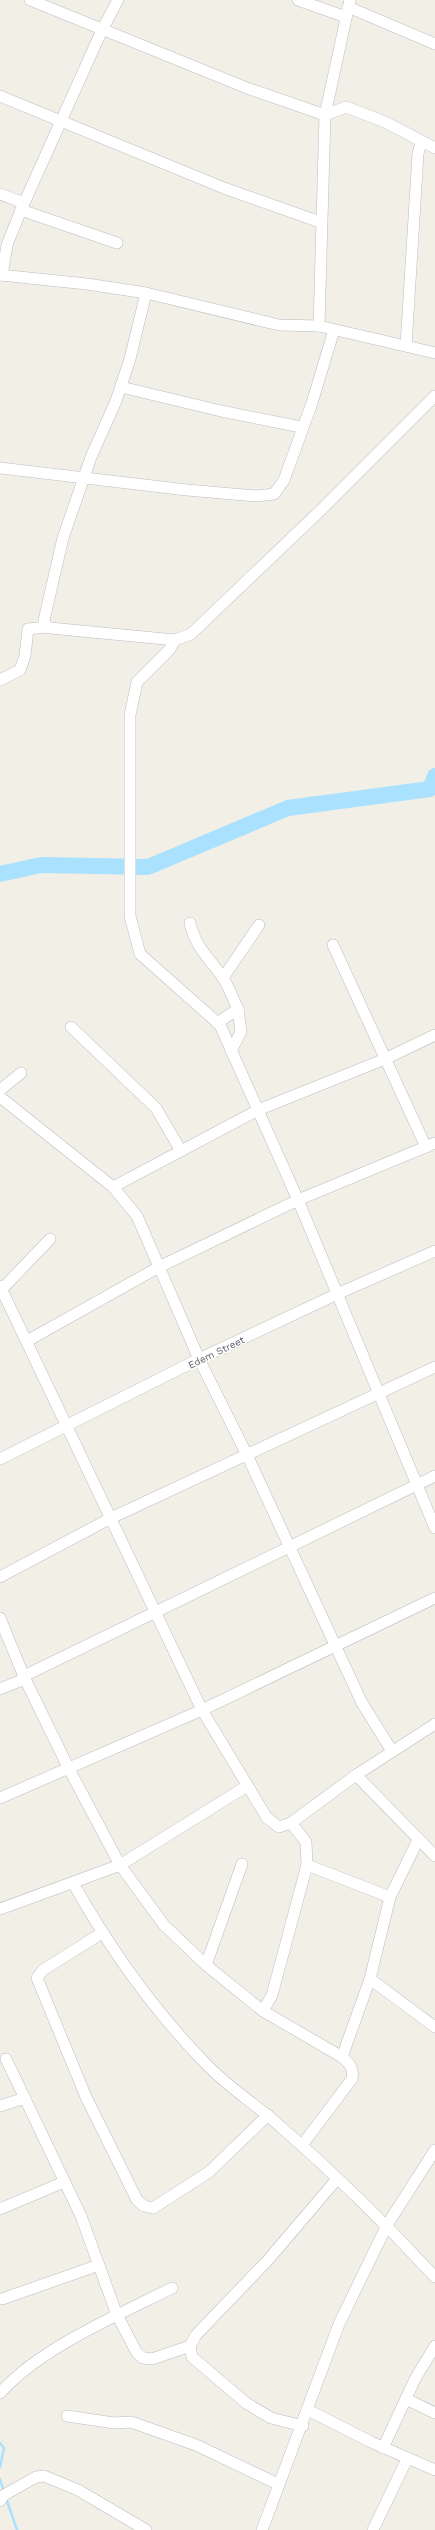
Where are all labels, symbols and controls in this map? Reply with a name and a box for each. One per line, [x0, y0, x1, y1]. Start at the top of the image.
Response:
street label: Edem Street [186, 1334, 247, 1371]

